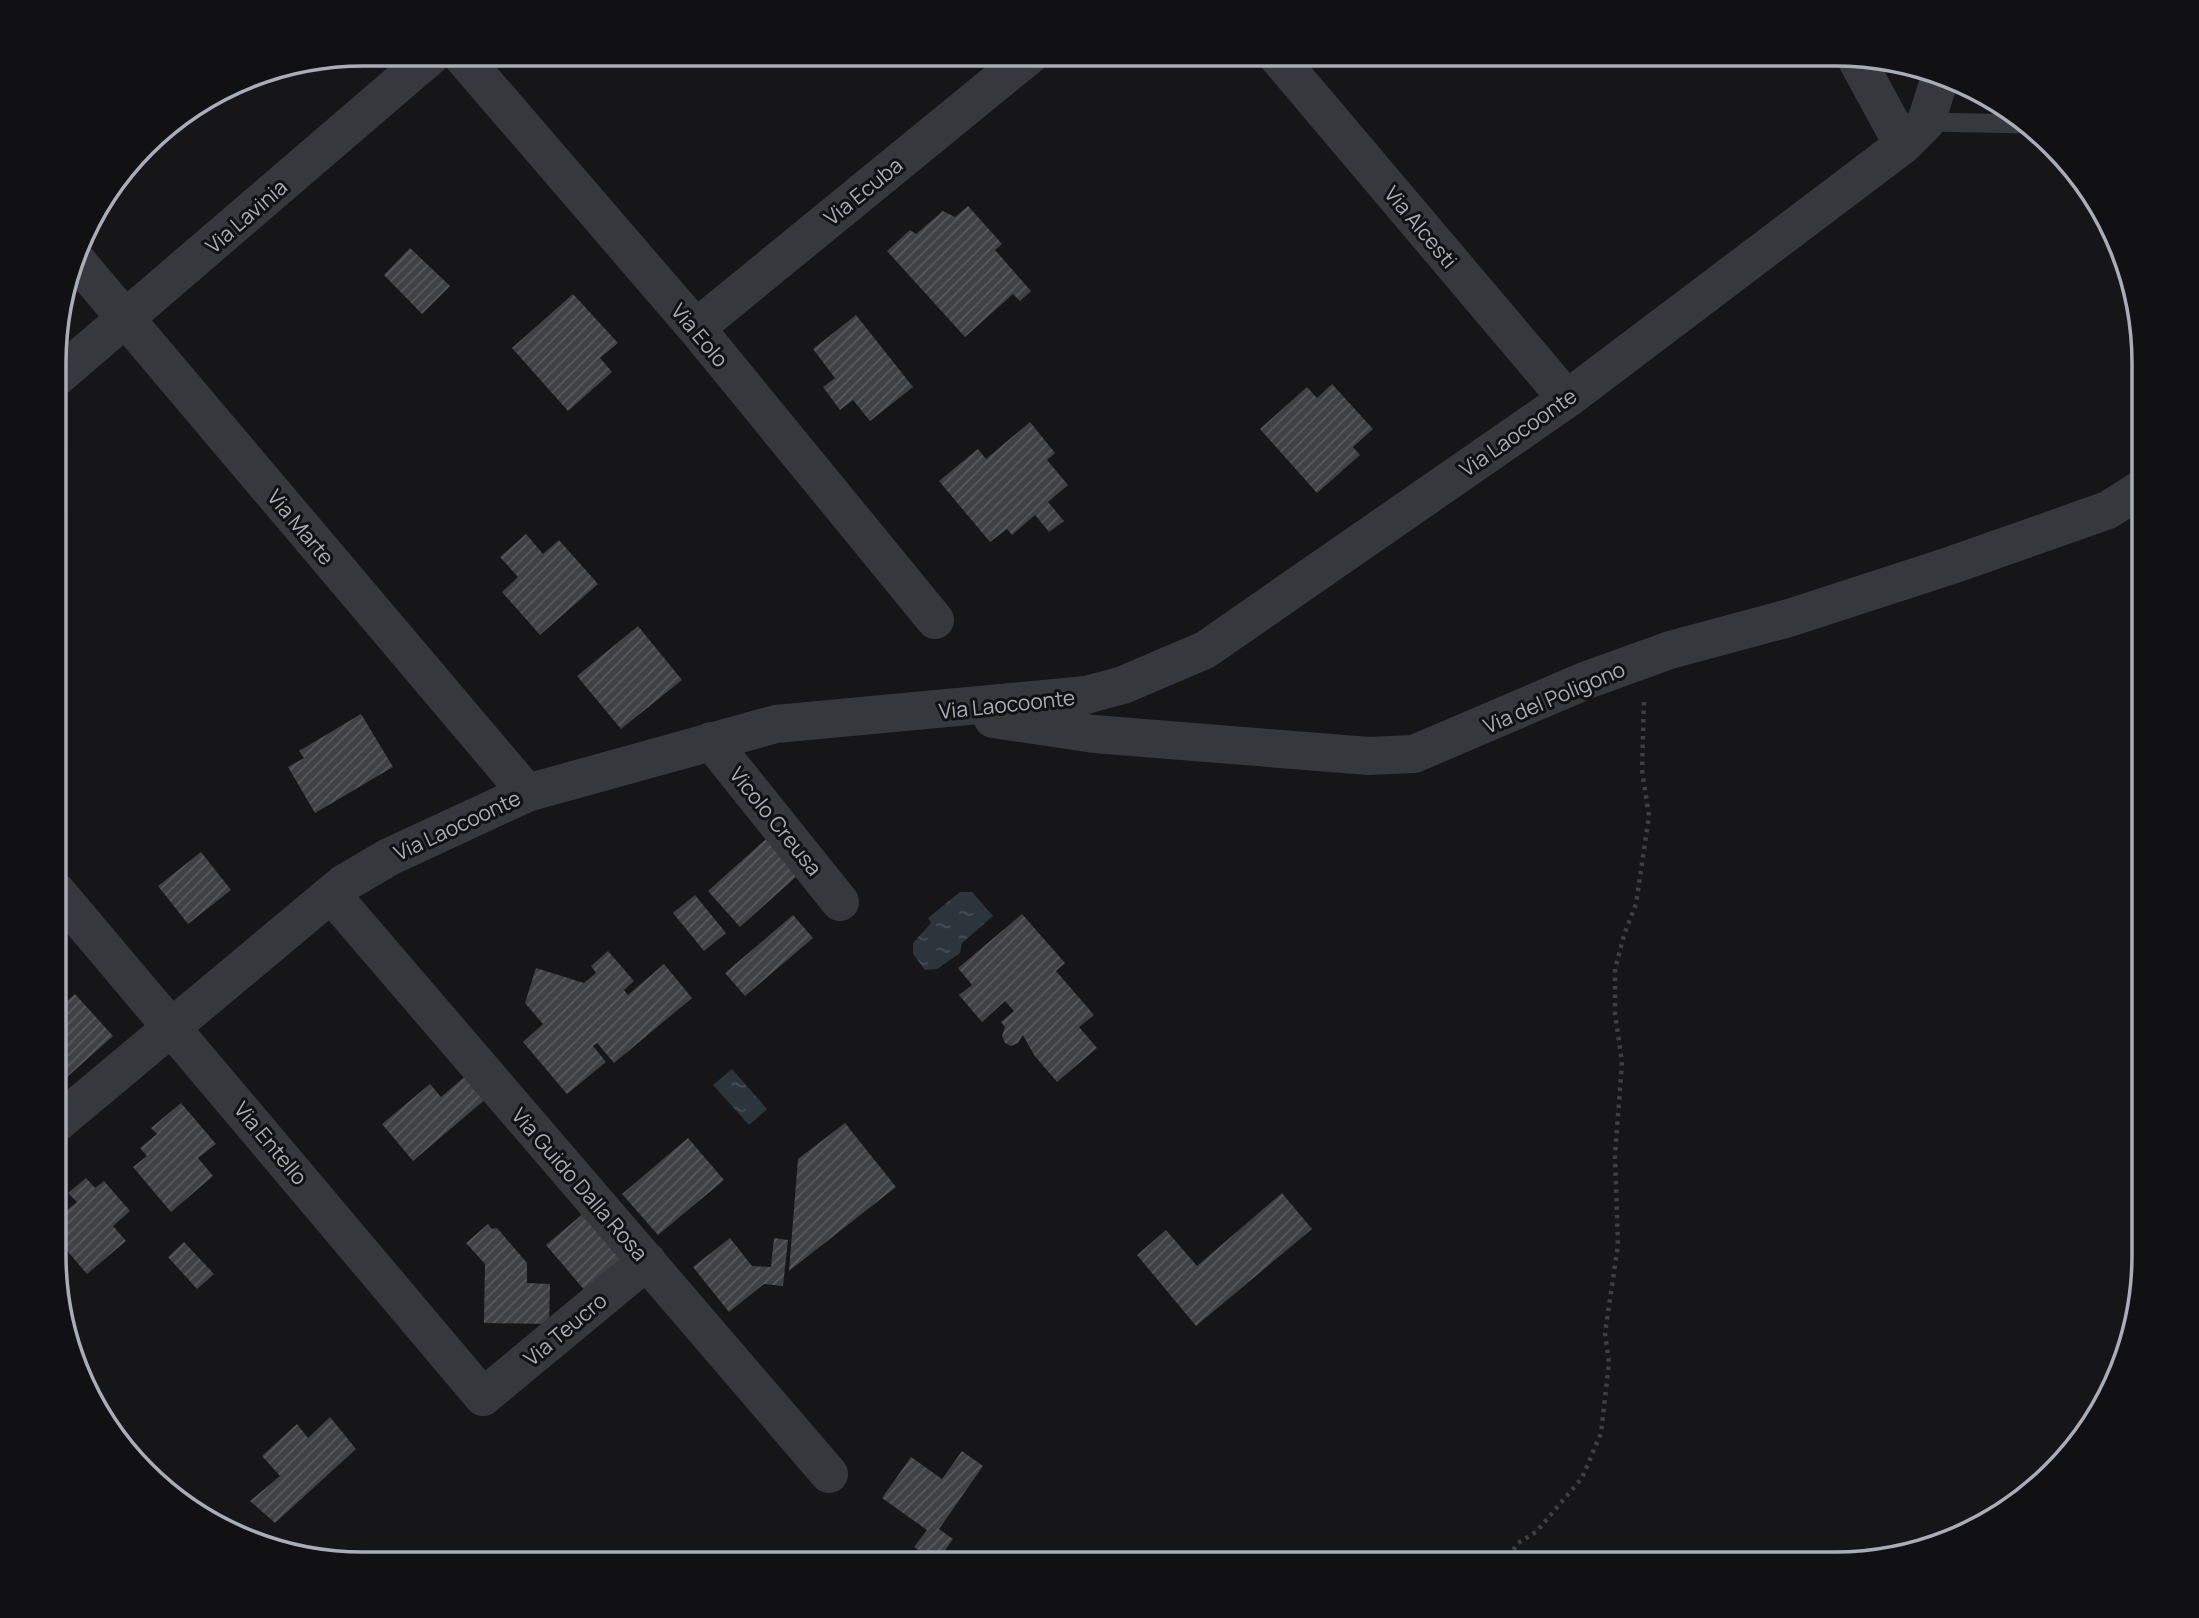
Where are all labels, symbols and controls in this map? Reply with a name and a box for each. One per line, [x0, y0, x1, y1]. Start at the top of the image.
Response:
street label: Via Ecuba [818, 151, 908, 231]
street label: Via Lavinia [199, 173, 293, 259]
street label: Via Alcesti [1378, 180, 1464, 274]
street label: Via Eolo [665, 297, 735, 373]
street label: Via Laocoonte [1454, 381, 1582, 483]
street label: Via Marte [261, 483, 341, 571]
street label: Via del Poligono [1479, 655, 1629, 739]
street label: Via Laocoonte [938, 683, 1076, 725]
street label: Vicolo Creusa [724, 761, 828, 881]
street label: Via Laocoonte [389, 783, 525, 867]
street label: Via Entello [228, 1096, 314, 1190]
street label: Via Guido Dalla Rosa [506, 1102, 654, 1266]
street label: Via Teucro [518, 1286, 612, 1372]

